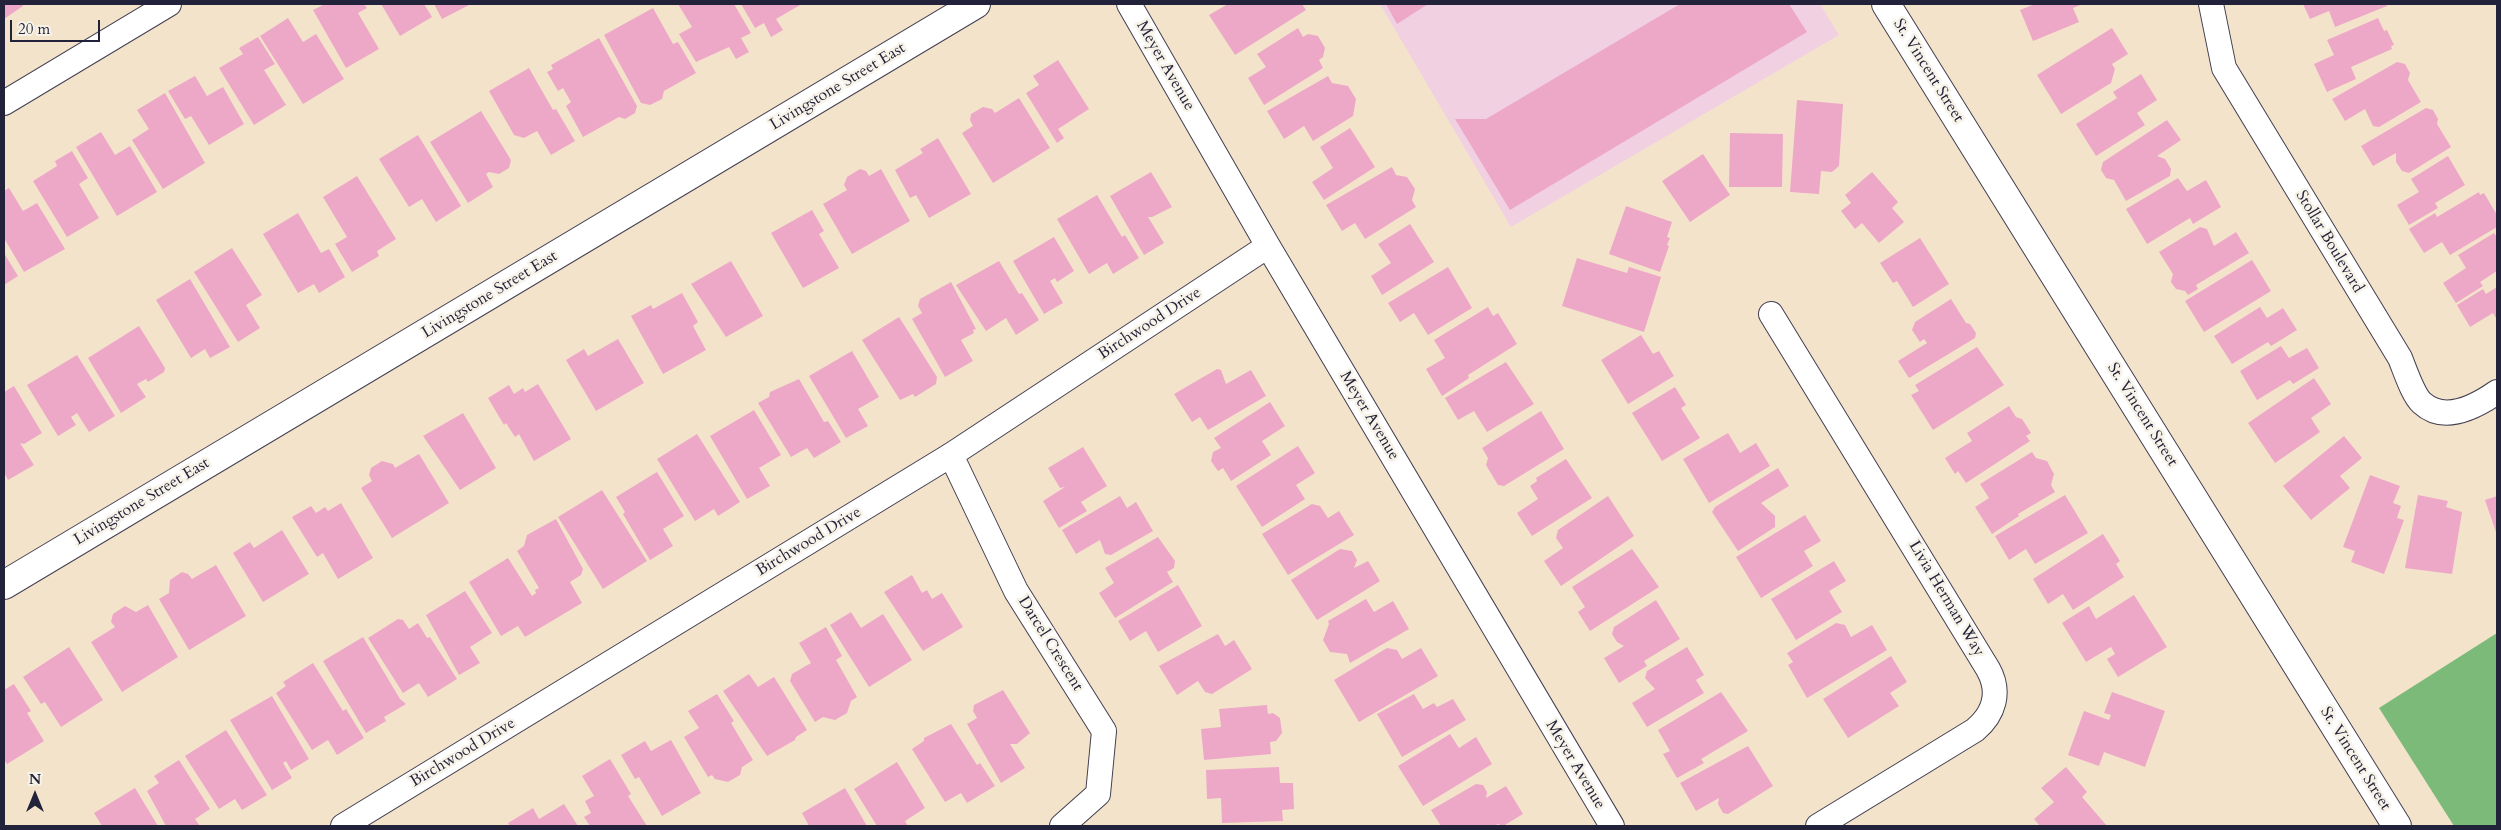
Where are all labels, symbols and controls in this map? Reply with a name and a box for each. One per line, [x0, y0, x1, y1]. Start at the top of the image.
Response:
scale bar [12, 10, 102, 42]
street label: St. Vincent Street [1889, 16, 1967, 126]
street label: Meyer Avenue [1132, 18, 1198, 114]
text: 20 m [18, 19, 50, 39]
street label: Livingstone Street East [767, 39, 909, 135]
street label: Stollar Boulevard [2291, 187, 2367, 297]
street label: Livingstone Street East [419, 247, 561, 343]
street label: Birchwood Drive [1095, 284, 1205, 364]
street label: St. Vincent Street [2103, 360, 2181, 470]
street label: Meyer Avenue [1335, 368, 1403, 464]
street label: Livingstone Street East [71, 454, 213, 550]
street label: Birchwood Drive [753, 503, 865, 581]
street label: Livia Herman Way [1904, 538, 1988, 660]
street label: Darcel Crescent [1013, 593, 1087, 695]
street label: St. Vincent Street [2316, 704, 2394, 814]
street label: Birchwood Drive [407, 714, 519, 792]
street label: Meyer Avenue [1541, 717, 1609, 813]
north arrow [10, 770, 60, 820]
text: N [29, 770, 41, 789]

